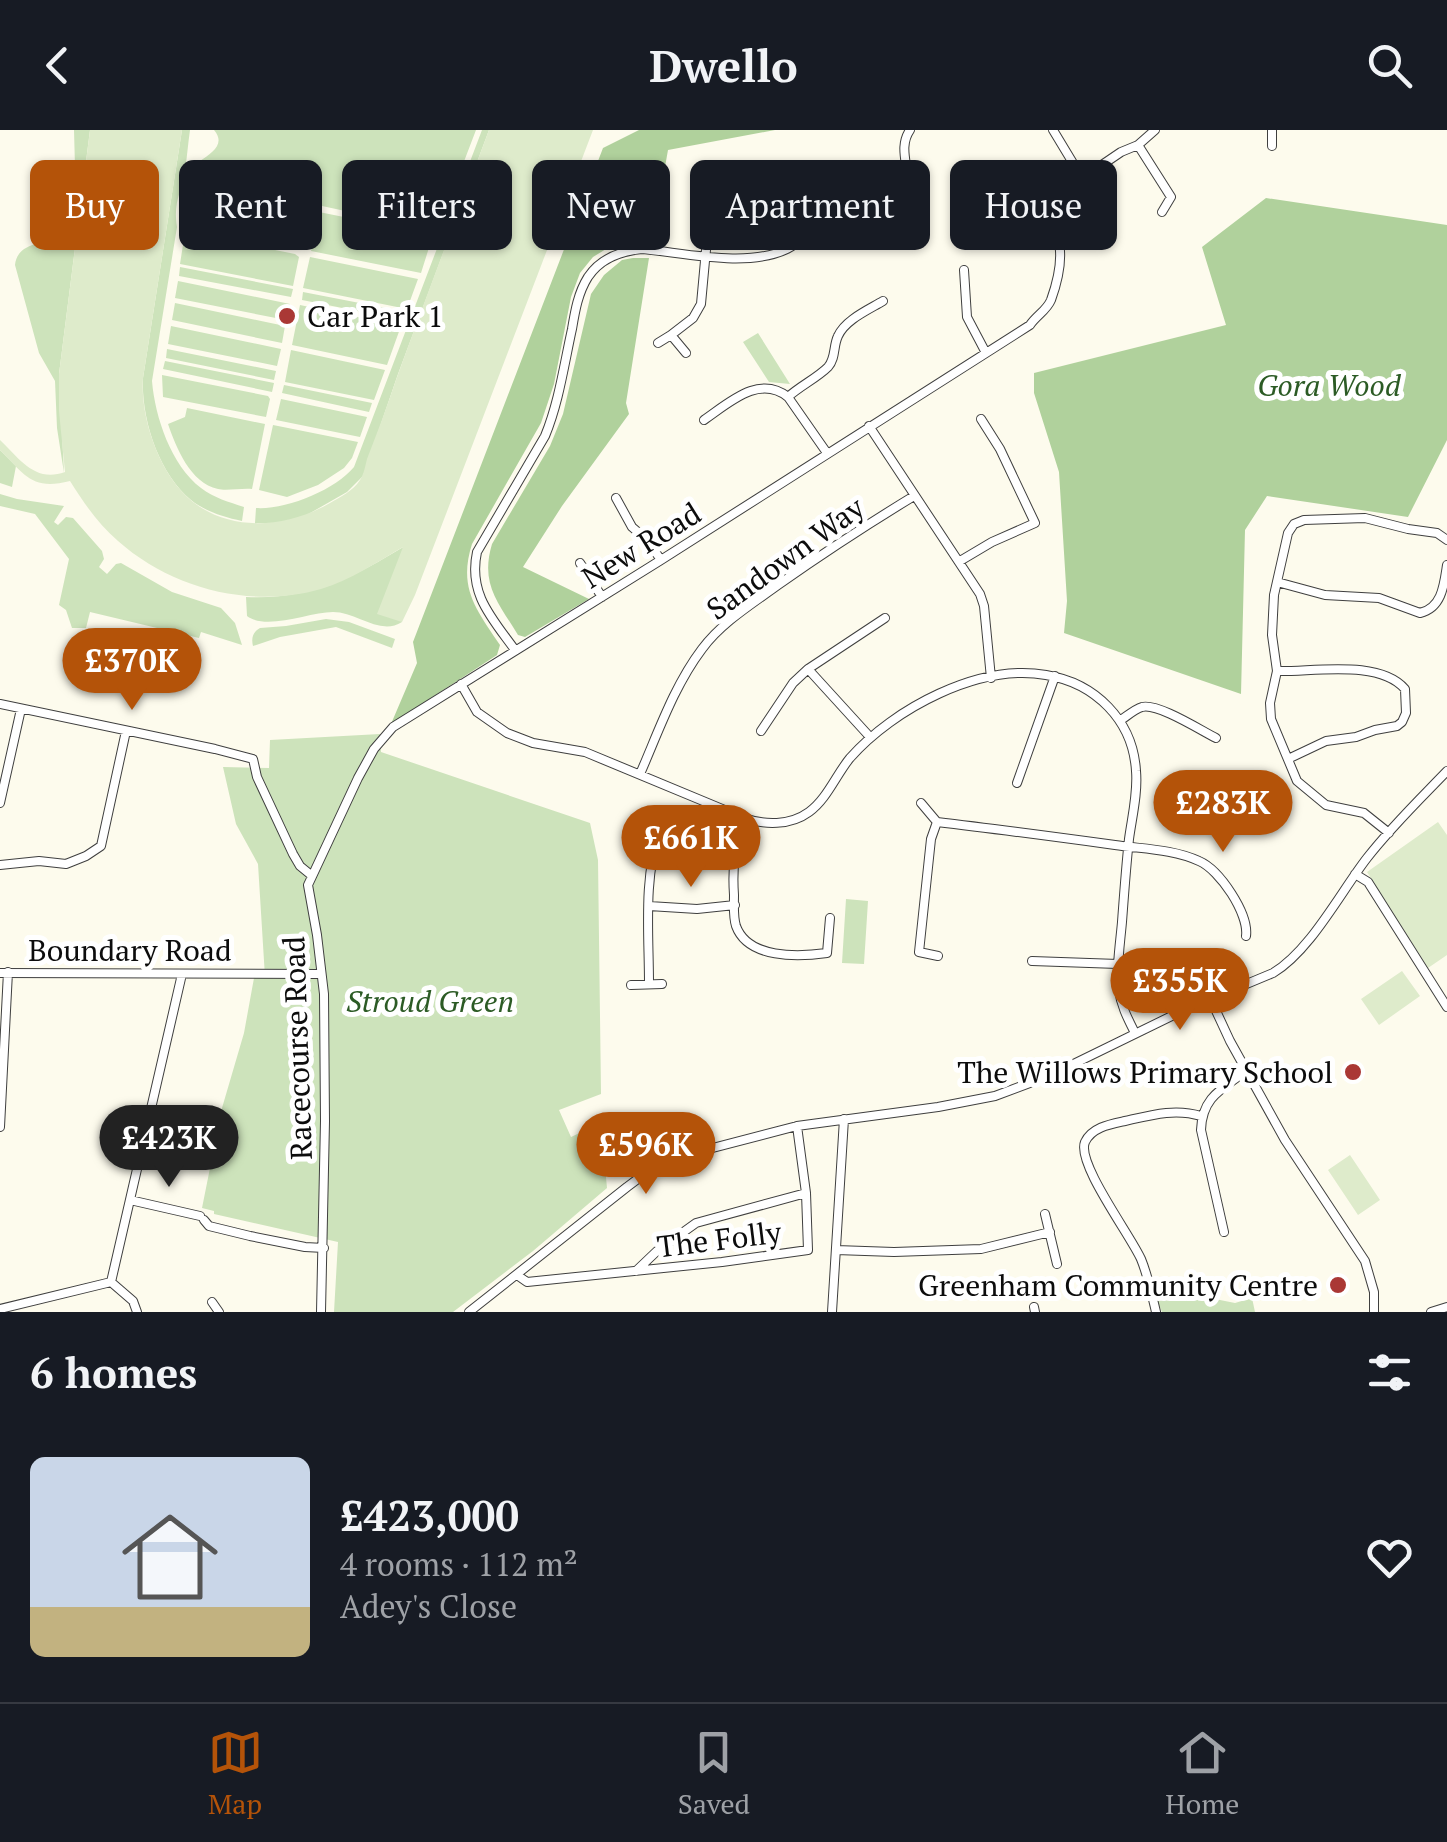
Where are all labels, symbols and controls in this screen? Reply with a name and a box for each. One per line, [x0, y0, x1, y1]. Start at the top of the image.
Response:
text: Dwello [649, 35, 798, 95]
icon: back [30, 38, 85, 93]
icon: search [1362, 38, 1417, 93]
chip: Buy [30, 160, 159, 250]
chip: Rent [179, 160, 322, 250]
chip: Filters [342, 160, 512, 250]
chip: New [532, 160, 670, 250]
chip: Apartment [690, 160, 930, 250]
chip: House [950, 160, 1117, 250]
place label: Car Park 1 [307, 296, 444, 336]
marker: Car Park 1 [276, 305, 298, 327]
park label: Gora Wood [1257, 365, 1402, 405]
street label: Sandown Way [698, 487, 872, 629]
street label: New Road [574, 493, 708, 597]
pin: £370K [62, 628, 202, 713]
text: £370K [84, 639, 180, 681]
pin: £283K [1153, 770, 1293, 855]
text: £283K [1175, 781, 1271, 823]
pin: £661K [621, 805, 761, 890]
text: £661K [643, 816, 739, 858]
street label: Boundary Road [28, 930, 232, 970]
street label: Racecourse Road [273, 935, 321, 1161]
pin: £355K [1110, 948, 1250, 1033]
text: £355K [1132, 959, 1228, 1001]
park label: Stroud Green [346, 981, 514, 1021]
place label: The Willows Primary School [957, 1052, 1333, 1092]
marker: The Willows Primary School [1342, 1061, 1364, 1083]
pin: £423K [99, 1105, 239, 1190]
pin: £596K [576, 1112, 716, 1197]
text: £423K [121, 1116, 217, 1158]
text: £596K [598, 1123, 694, 1165]
street label: The Folly [655, 1211, 784, 1266]
place label: Greenham Community Centre [918, 1265, 1318, 1305]
marker: Greenham Community Centre [1327, 1274, 1349, 1296]
text: 6 homes [30, 1344, 197, 1400]
icon: filters [1362, 1345, 1417, 1400]
text: £423,000 [340, 1487, 519, 1543]
icon: home [110, 1497, 230, 1617]
icon: heart [1362, 1530, 1417, 1585]
text: 4 rooms · 112 m² [340, 1543, 578, 1585]
text: Adey's Close [340, 1585, 517, 1627]
tab: Map [208, 1725, 263, 1822]
tab: Saved [678, 1725, 750, 1822]
tab: Home [1165, 1725, 1239, 1822]

